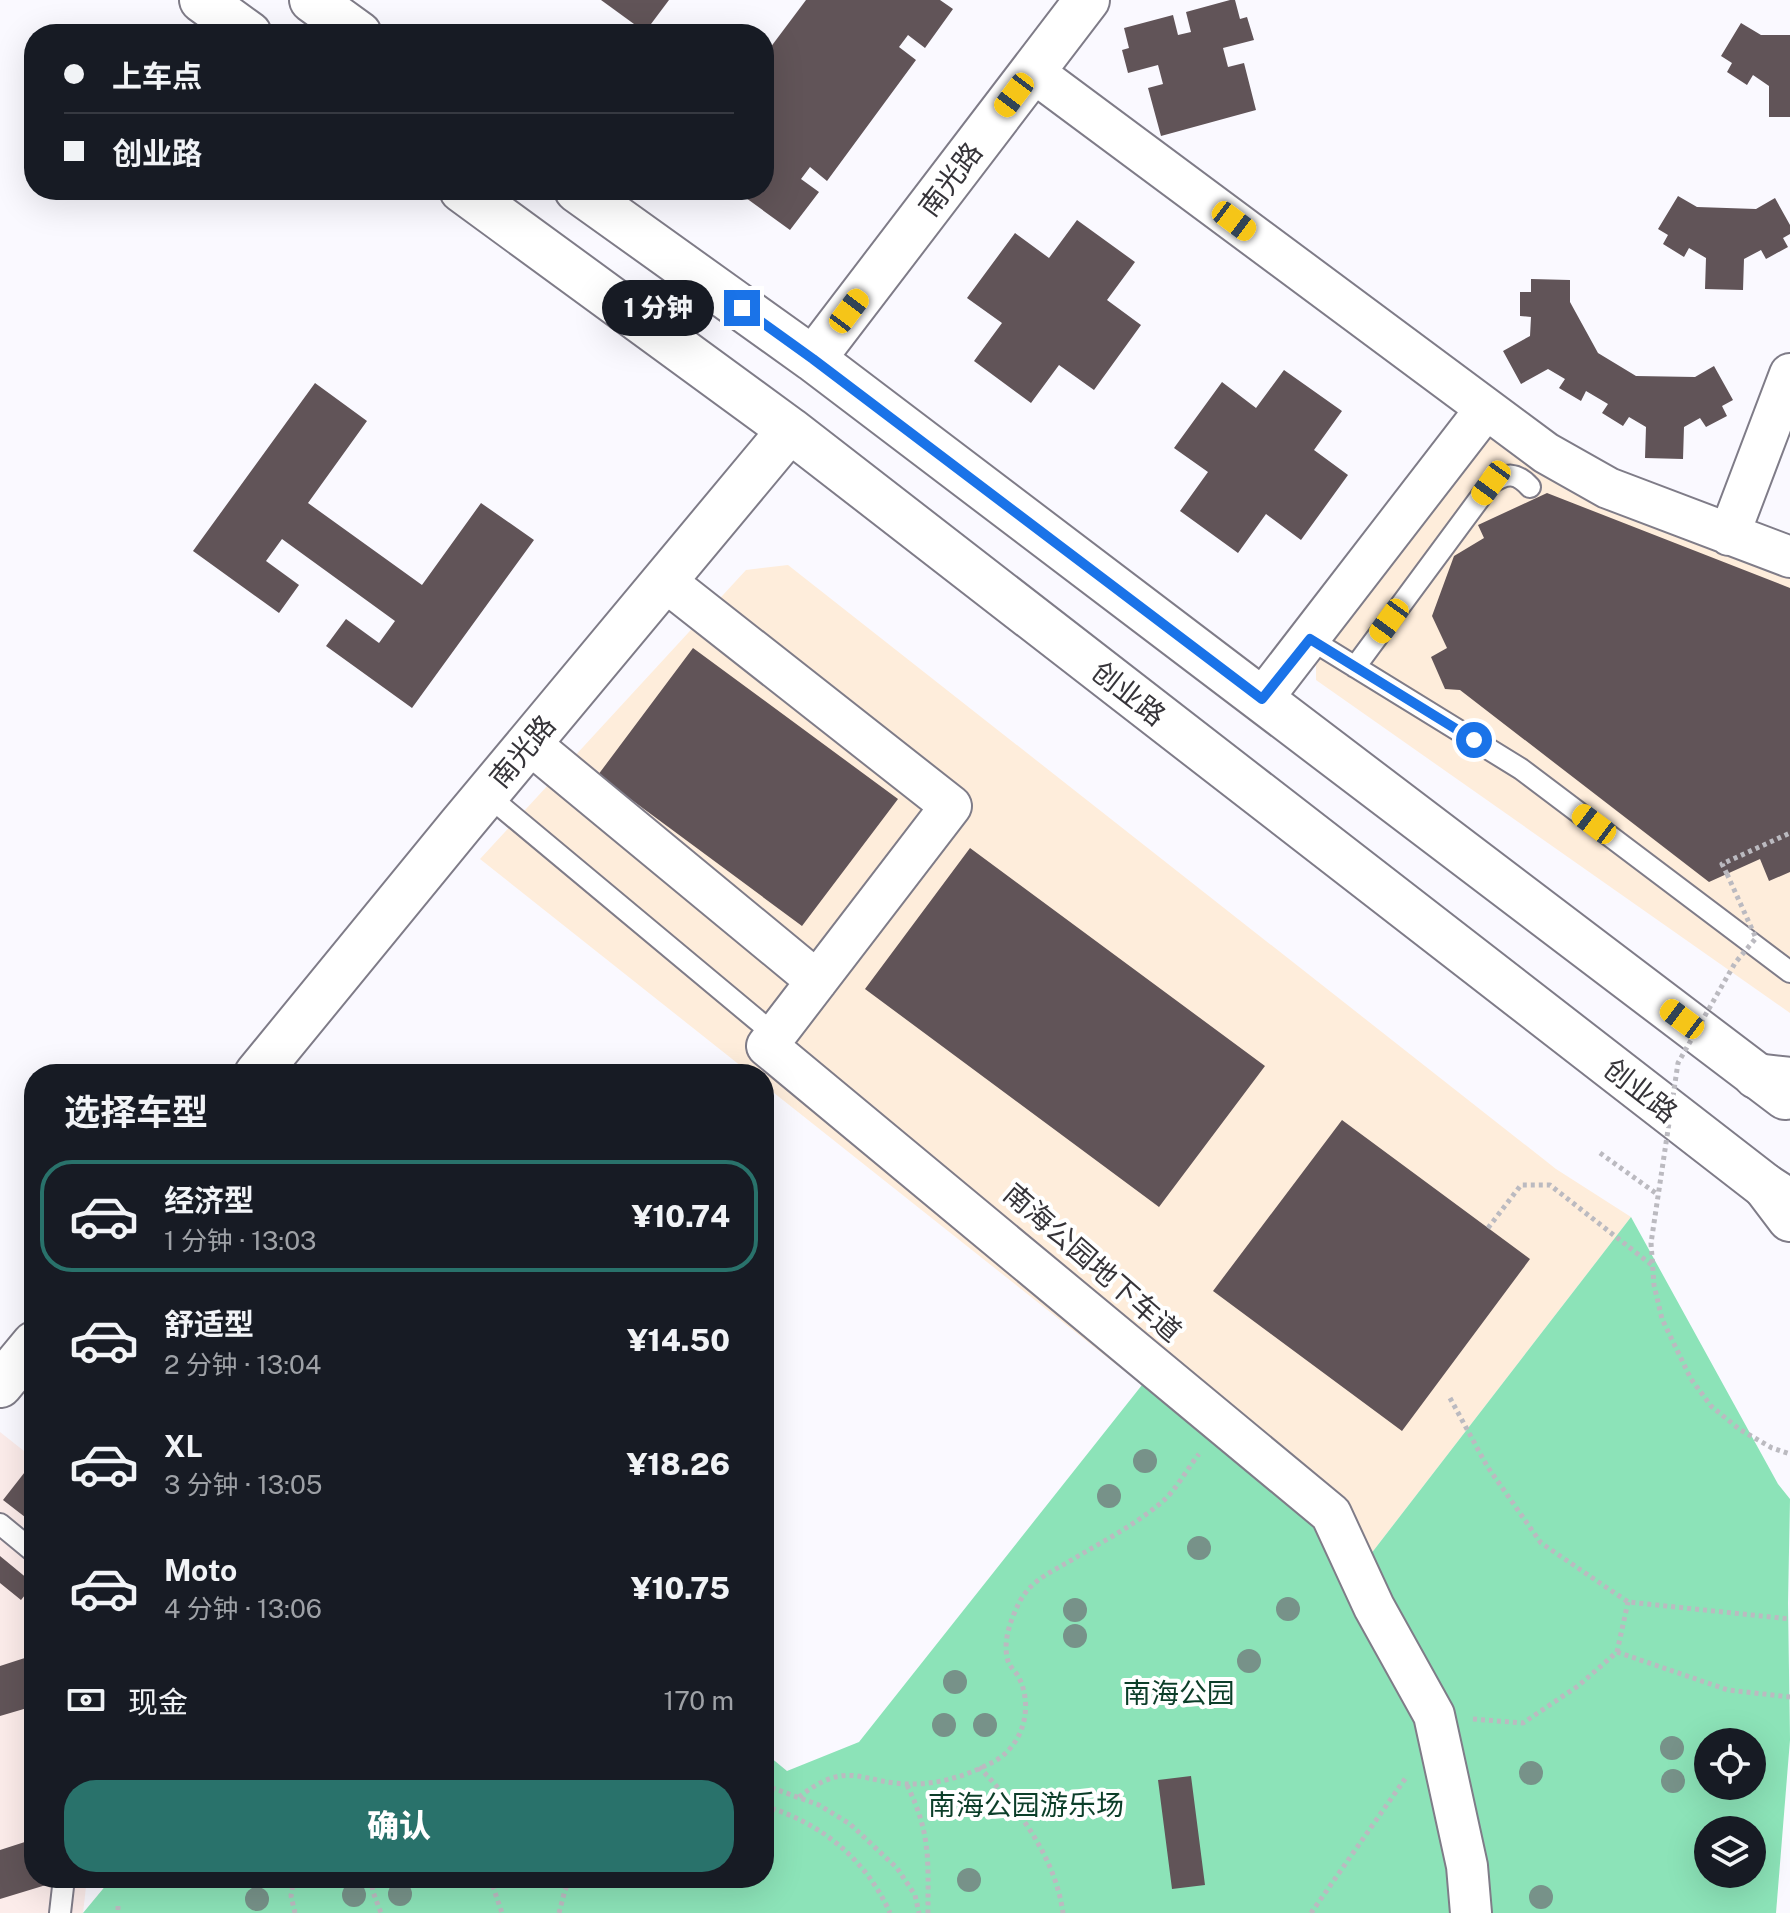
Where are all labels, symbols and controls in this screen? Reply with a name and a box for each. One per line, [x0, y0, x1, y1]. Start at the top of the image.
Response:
text: 上车点 [112, 58, 202, 94]
car [990, 69, 1038, 121]
text: 创业路 [112, 135, 202, 171]
street label: 南光路 [912, 136, 988, 222]
car [1208, 197, 1260, 245]
callout: 1 分钟 [602, 280, 714, 336]
car [825, 285, 873, 337]
route end [724, 290, 760, 326]
text: 1 分钟 [623, 292, 693, 323]
car [1467, 457, 1515, 509]
car [1365, 595, 1413, 647]
street label: 创业路 [1086, 654, 1172, 732]
street label: 南光路 [482, 708, 562, 794]
route start [1456, 722, 1492, 758]
car [1568, 800, 1620, 848]
car [1656, 995, 1708, 1043]
street label: 创业路 [1598, 1051, 1684, 1129]
text: 选择车型 [64, 1091, 208, 1133]
street label: 南海公园地下车道 [998, 1176, 1188, 1348]
icon: car [68, 1180, 140, 1252]
text: 经济型 [164, 1182, 254, 1218]
text: ¥10.74 [632, 1198, 730, 1234]
text: 1 分钟 · 13:03 [164, 1225, 316, 1256]
icon: car [68, 1304, 140, 1376]
text: 舒适型 [164, 1306, 254, 1342]
text: ¥14.50 [627, 1322, 730, 1358]
text: 2 分钟 · 13:04 [164, 1349, 321, 1380]
icon: car [68, 1428, 140, 1500]
text: XL [164, 1428, 203, 1464]
text: ¥18.26 [627, 1446, 730, 1482]
text: 3 分钟 · 13:05 [164, 1469, 323, 1500]
icon: car [68, 1552, 140, 1624]
text: Moto [164, 1552, 237, 1588]
text: ¥10.75 [631, 1570, 730, 1606]
text: 4 分钟 · 13:06 [164, 1593, 322, 1624]
park label: 南海公园 [1123, 1676, 1235, 1709]
icon: cash [64, 1678, 108, 1722]
text: 现金 [128, 1684, 188, 1720]
text: 170 m [664, 1685, 734, 1716]
map controls [1694, 1728, 1766, 1888]
button: locate [1694, 1728, 1766, 1800]
button: 确认 [64, 1780, 734, 1872]
park label: 南海公园游乐场 [928, 1788, 1124, 1821]
button: layers [1694, 1816, 1766, 1888]

